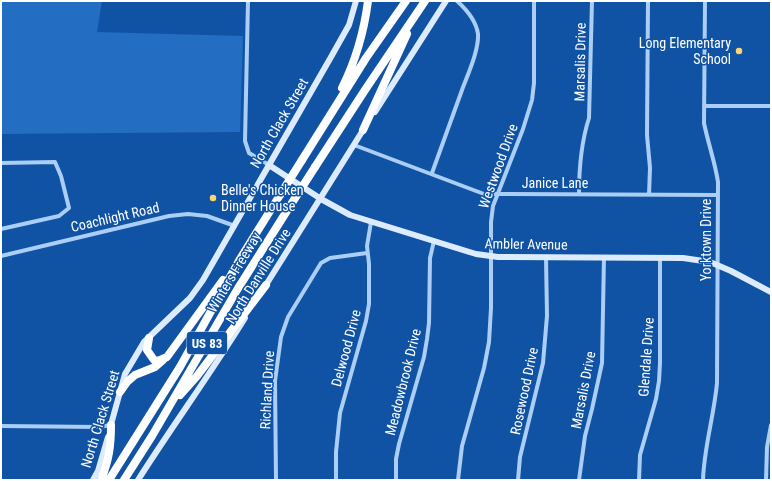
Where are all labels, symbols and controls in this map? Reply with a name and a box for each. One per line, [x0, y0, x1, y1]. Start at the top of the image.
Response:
street label: Marsalis Drive [571, 22, 589, 101]
place label: Long Elementary School [639, 35, 731, 67]
marker: Long Elementary School [734, 46, 744, 56]
street label: North Clack Street [247, 75, 311, 171]
street label: Westwood Drive [475, 121, 521, 210]
street label: Janice Lane [522, 175, 589, 191]
place label: Belle's Chicken Dinner House [221, 182, 304, 214]
marker: Belle's Chicken Dinner House [208, 193, 218, 203]
street label: Yorktown Drive [698, 198, 714, 281]
street label: Coachlight Road [69, 199, 161, 235]
street label: North Danville Drive [222, 225, 294, 327]
street label: Winters Freeway [204, 229, 264, 315]
street label: Ambler Avenue [484, 235, 568, 253]
street label: Delwood Drive [328, 307, 364, 388]
street label: Glendale Drive [635, 316, 657, 397]
street label: Meadowbrook Drive [382, 327, 424, 437]
road number: US 83 [187, 332, 227, 354]
street label: Rosewood Drive [507, 346, 541, 436]
street label: Marsalis Drive [568, 349, 598, 430]
street label: Richland Drive [257, 350, 277, 430]
street label: North Clack Street [78, 368, 122, 470]

